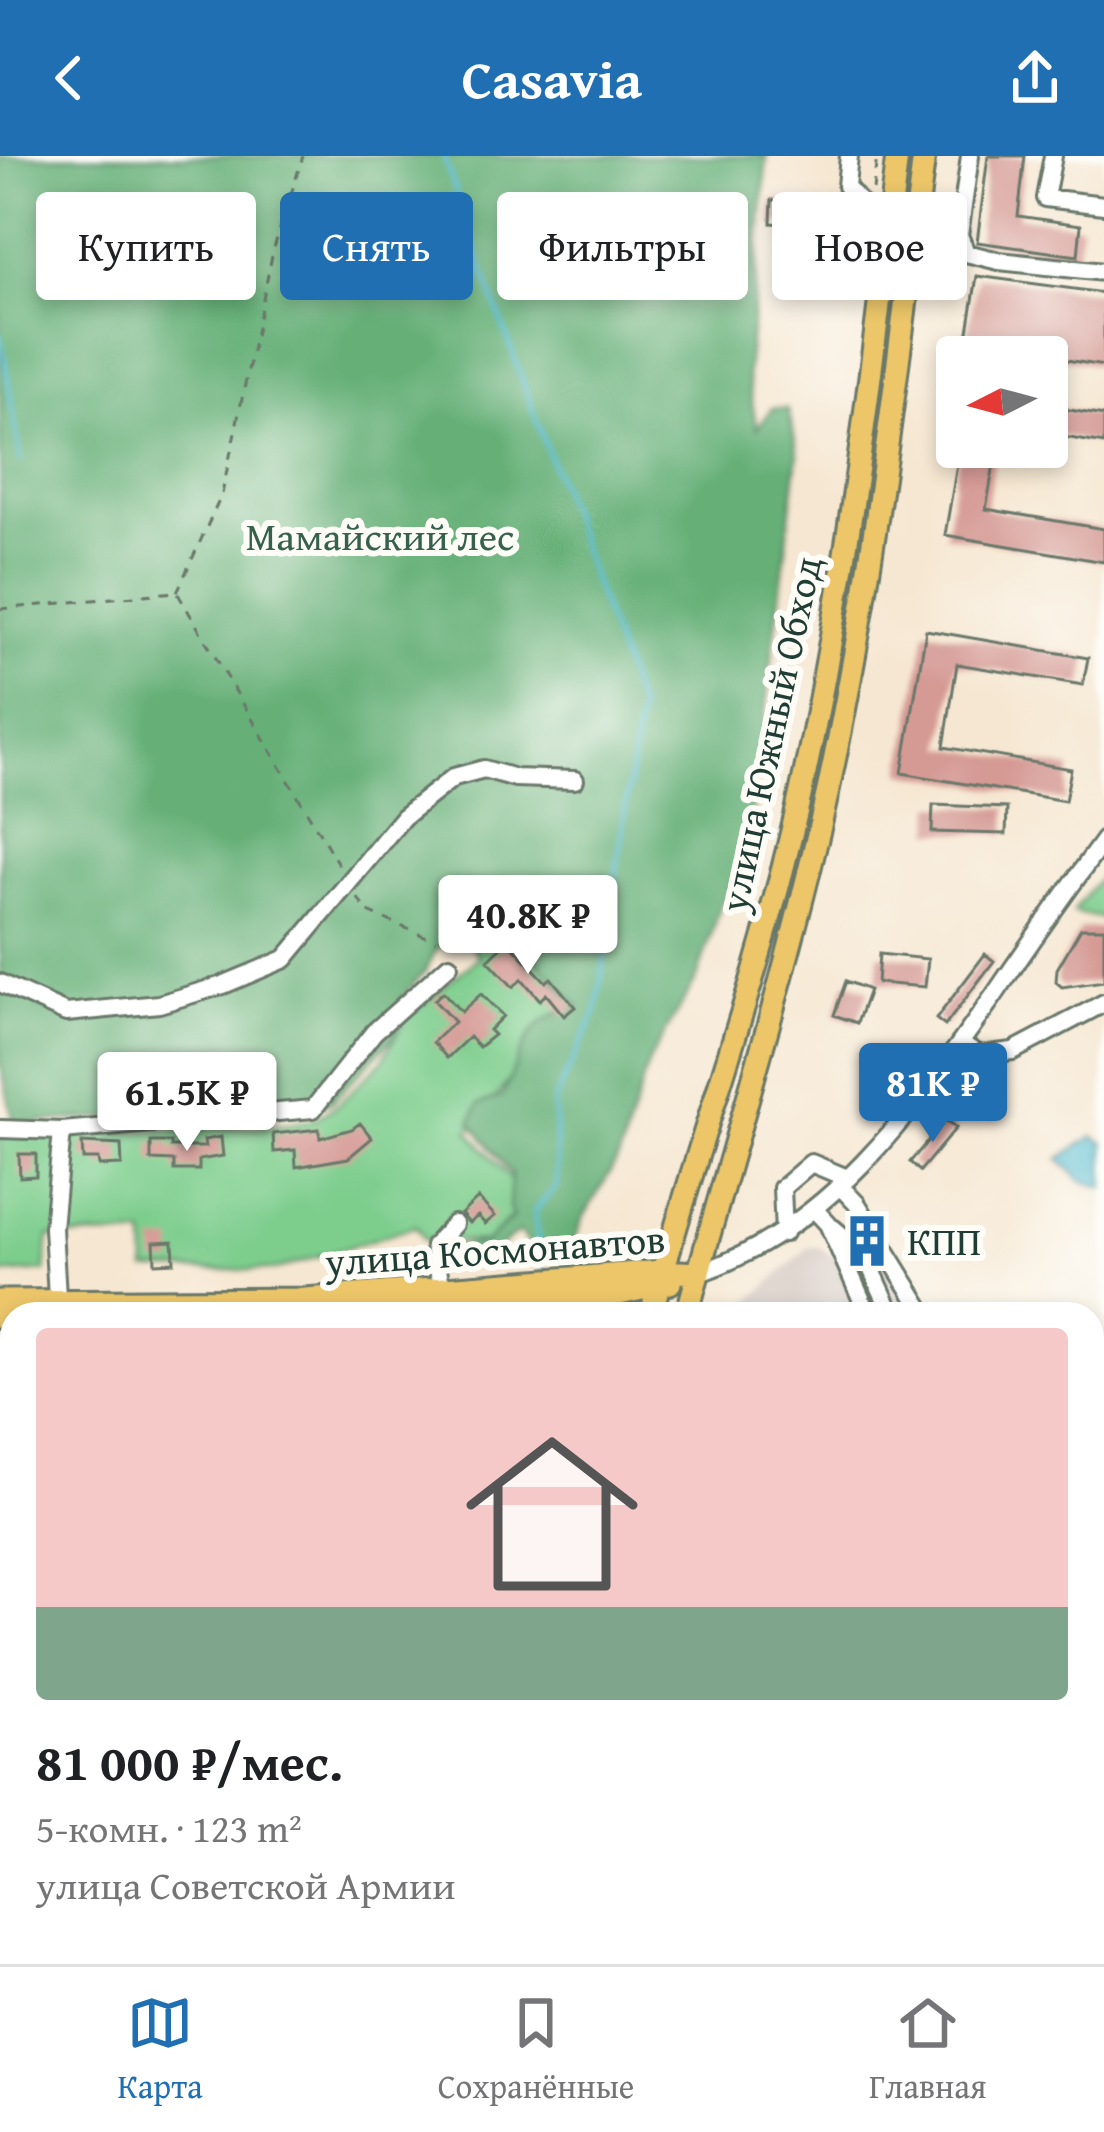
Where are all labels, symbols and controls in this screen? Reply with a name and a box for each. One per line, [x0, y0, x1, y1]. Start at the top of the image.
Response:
text: Casavia [462, 39, 642, 118]
icon: back [36, 45, 102, 111]
icon: share [1002, 45, 1068, 111]
chip: Купить [36, 192, 256, 300]
chip: Снять [280, 192, 473, 300]
chip: Фильтры [497, 192, 748, 300]
chip: Новое [772, 192, 967, 300]
north arrow [936, 336, 1068, 468]
map controls [936, 336, 1068, 468]
park label: Мамайский лес [246, 507, 514, 564]
street label: улица Южный Обход [704, 551, 835, 918]
pin: 40.8K ₽ [417, 875, 639, 977]
text: 40.8K ₽ [465, 885, 591, 942]
pin: 81K ₽ [849, 1043, 1017, 1145]
pin: 61.5K ₽ [76, 1052, 298, 1154]
text: 81K ₽ [886, 1053, 980, 1110]
text: 61.5K ₽ [124, 1062, 250, 1119]
street label: улица Космонавтов [322, 1209, 667, 1290]
building icon: КПП [838, 1212, 896, 1270]
place label: КПП [907, 1212, 981, 1269]
icon: home [444, 1406, 660, 1622]
text: 81 000 ₽/мес. [36, 1724, 343, 1799]
text: 5-комн. · 123 m² [36, 1799, 302, 1856]
text: улица Советской Армии [36, 1856, 455, 1913]
tab: Карта [117, 1990, 203, 2110]
tab: Сохранённые [438, 1990, 634, 2110]
tab: Главная [869, 1990, 987, 2110]

